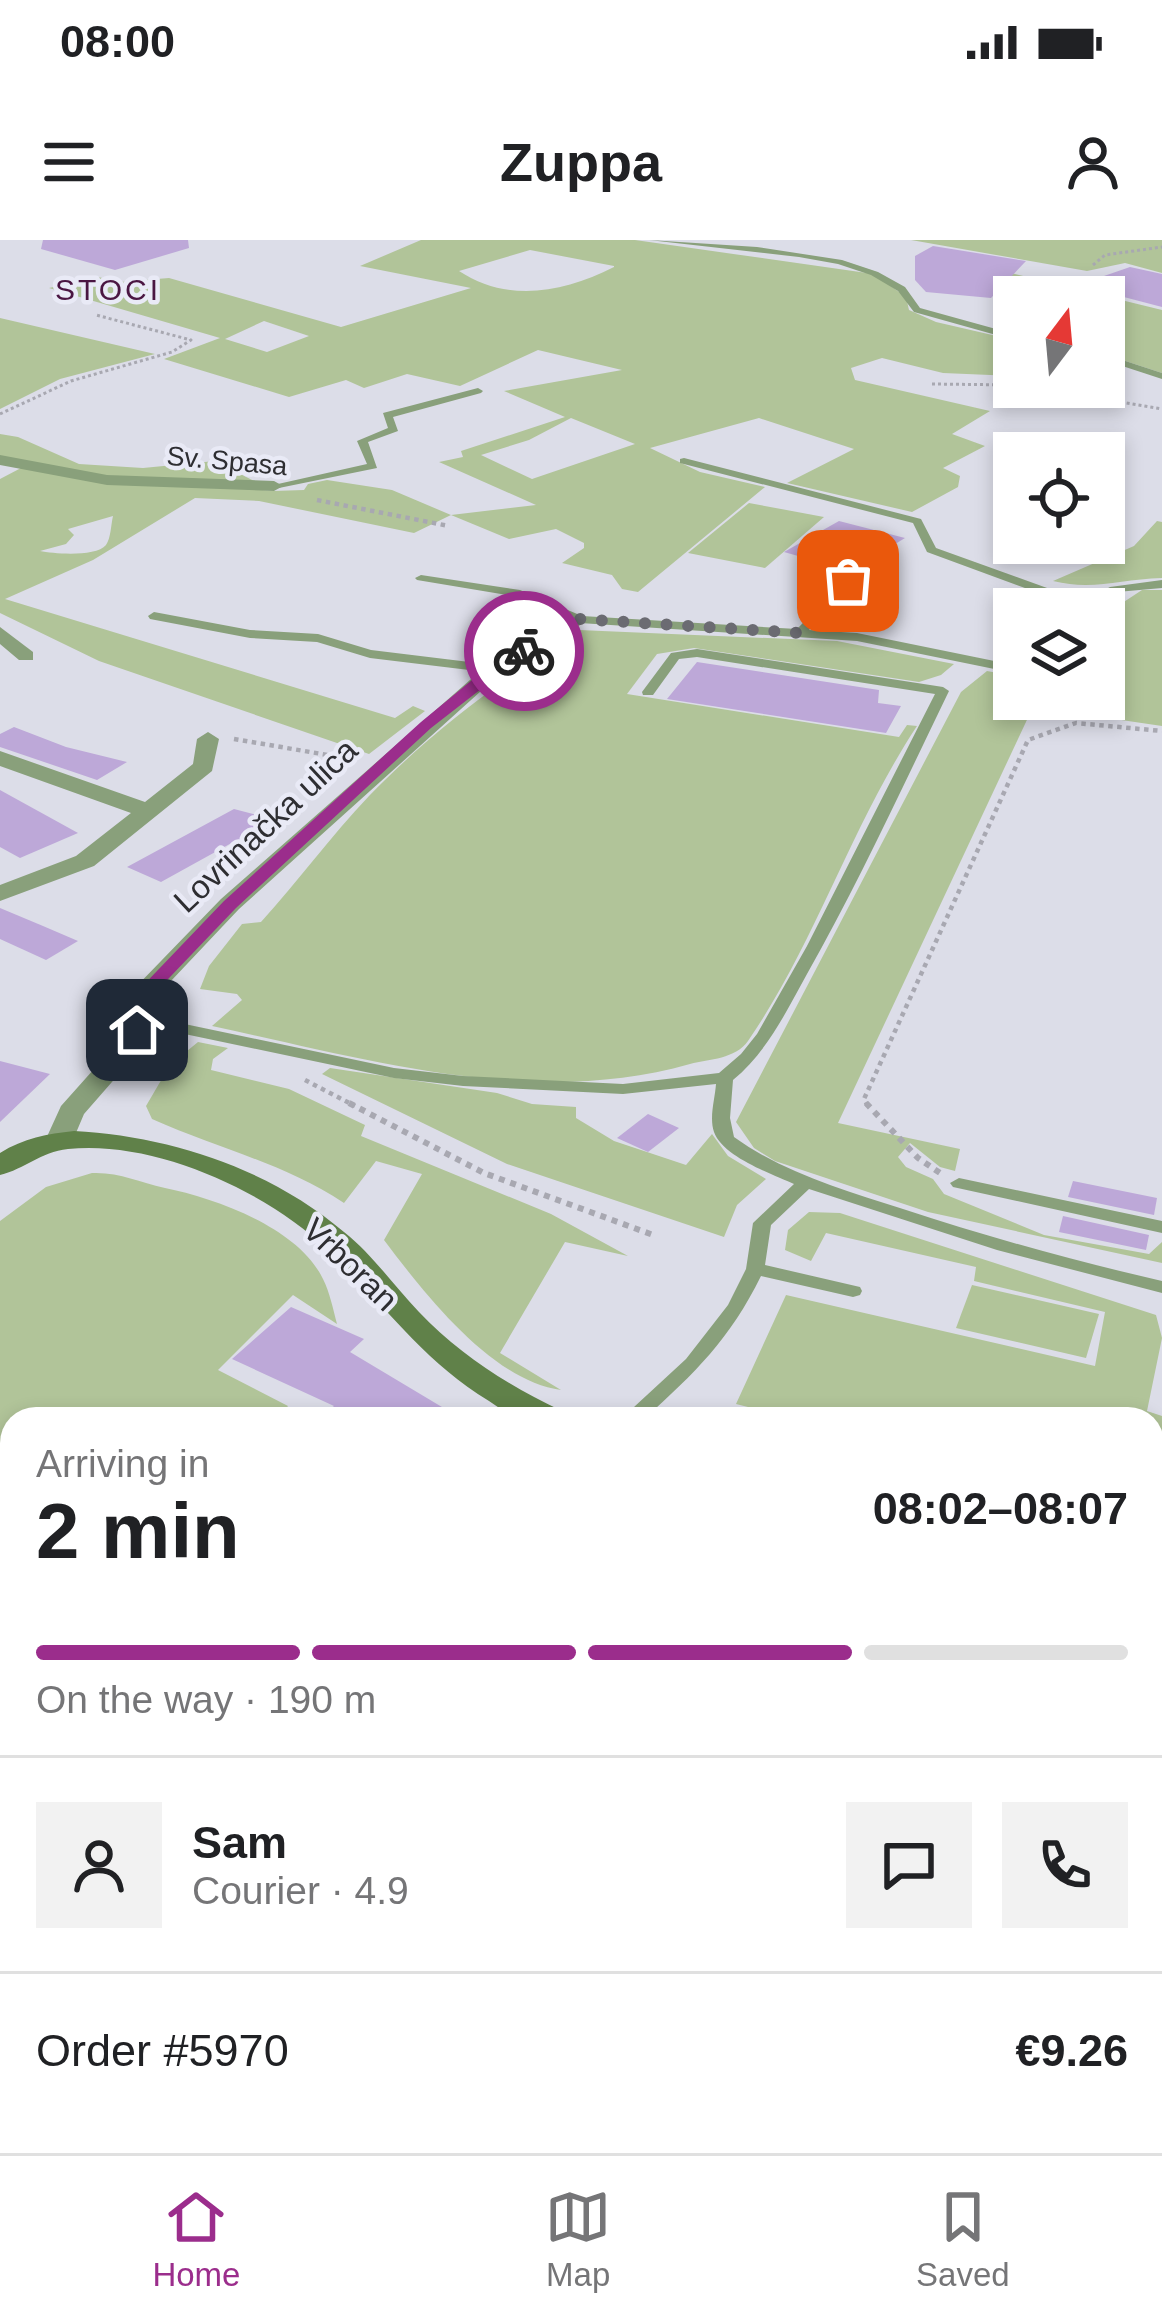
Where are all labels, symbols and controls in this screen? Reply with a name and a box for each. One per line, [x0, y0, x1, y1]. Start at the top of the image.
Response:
text: 08:00 [60, 16, 175, 67]
icon: menu [36, 129, 102, 195]
icon: person [1060, 129, 1126, 195]
text: Zuppa [500, 132, 662, 192]
district label: STOCI [55, 273, 161, 306]
north arrow [993, 276, 1125, 408]
map controls [993, 276, 1125, 720]
button: locate [993, 432, 1125, 564]
street label: Sv. Spasa [165, 441, 290, 481]
pin [797, 530, 899, 632]
icon: bag [815, 548, 881, 614]
button: layers [993, 588, 1125, 720]
courier [464, 591, 584, 711]
icon: bike [491, 618, 557, 684]
street label: Lovrinačka ulica [166, 731, 365, 920]
pin [86, 979, 188, 1081]
icon: home [104, 997, 170, 1063]
street label: Vrboran [296, 1211, 405, 1318]
text: Arriving in [36, 1442, 209, 1485]
text: 08:02–08:07 [873, 1483, 1128, 1534]
text: 2 min [36, 1487, 240, 1575]
text: On the way · 190 m [36, 1678, 376, 1721]
button: person [36, 1802, 162, 1928]
button: chat [846, 1802, 972, 1928]
button: phone [1002, 1802, 1128, 1928]
text: Sam [192, 1817, 287, 1868]
text: Courier · 4.9 [192, 1869, 409, 1912]
text: Order #5970 [36, 2025, 289, 2076]
text: €9.26 [1015, 2025, 1128, 2076]
tab: Home [152, 2184, 240, 2294]
tab: Map [545, 2184, 611, 2294]
tab: Saved [916, 2184, 1010, 2294]

